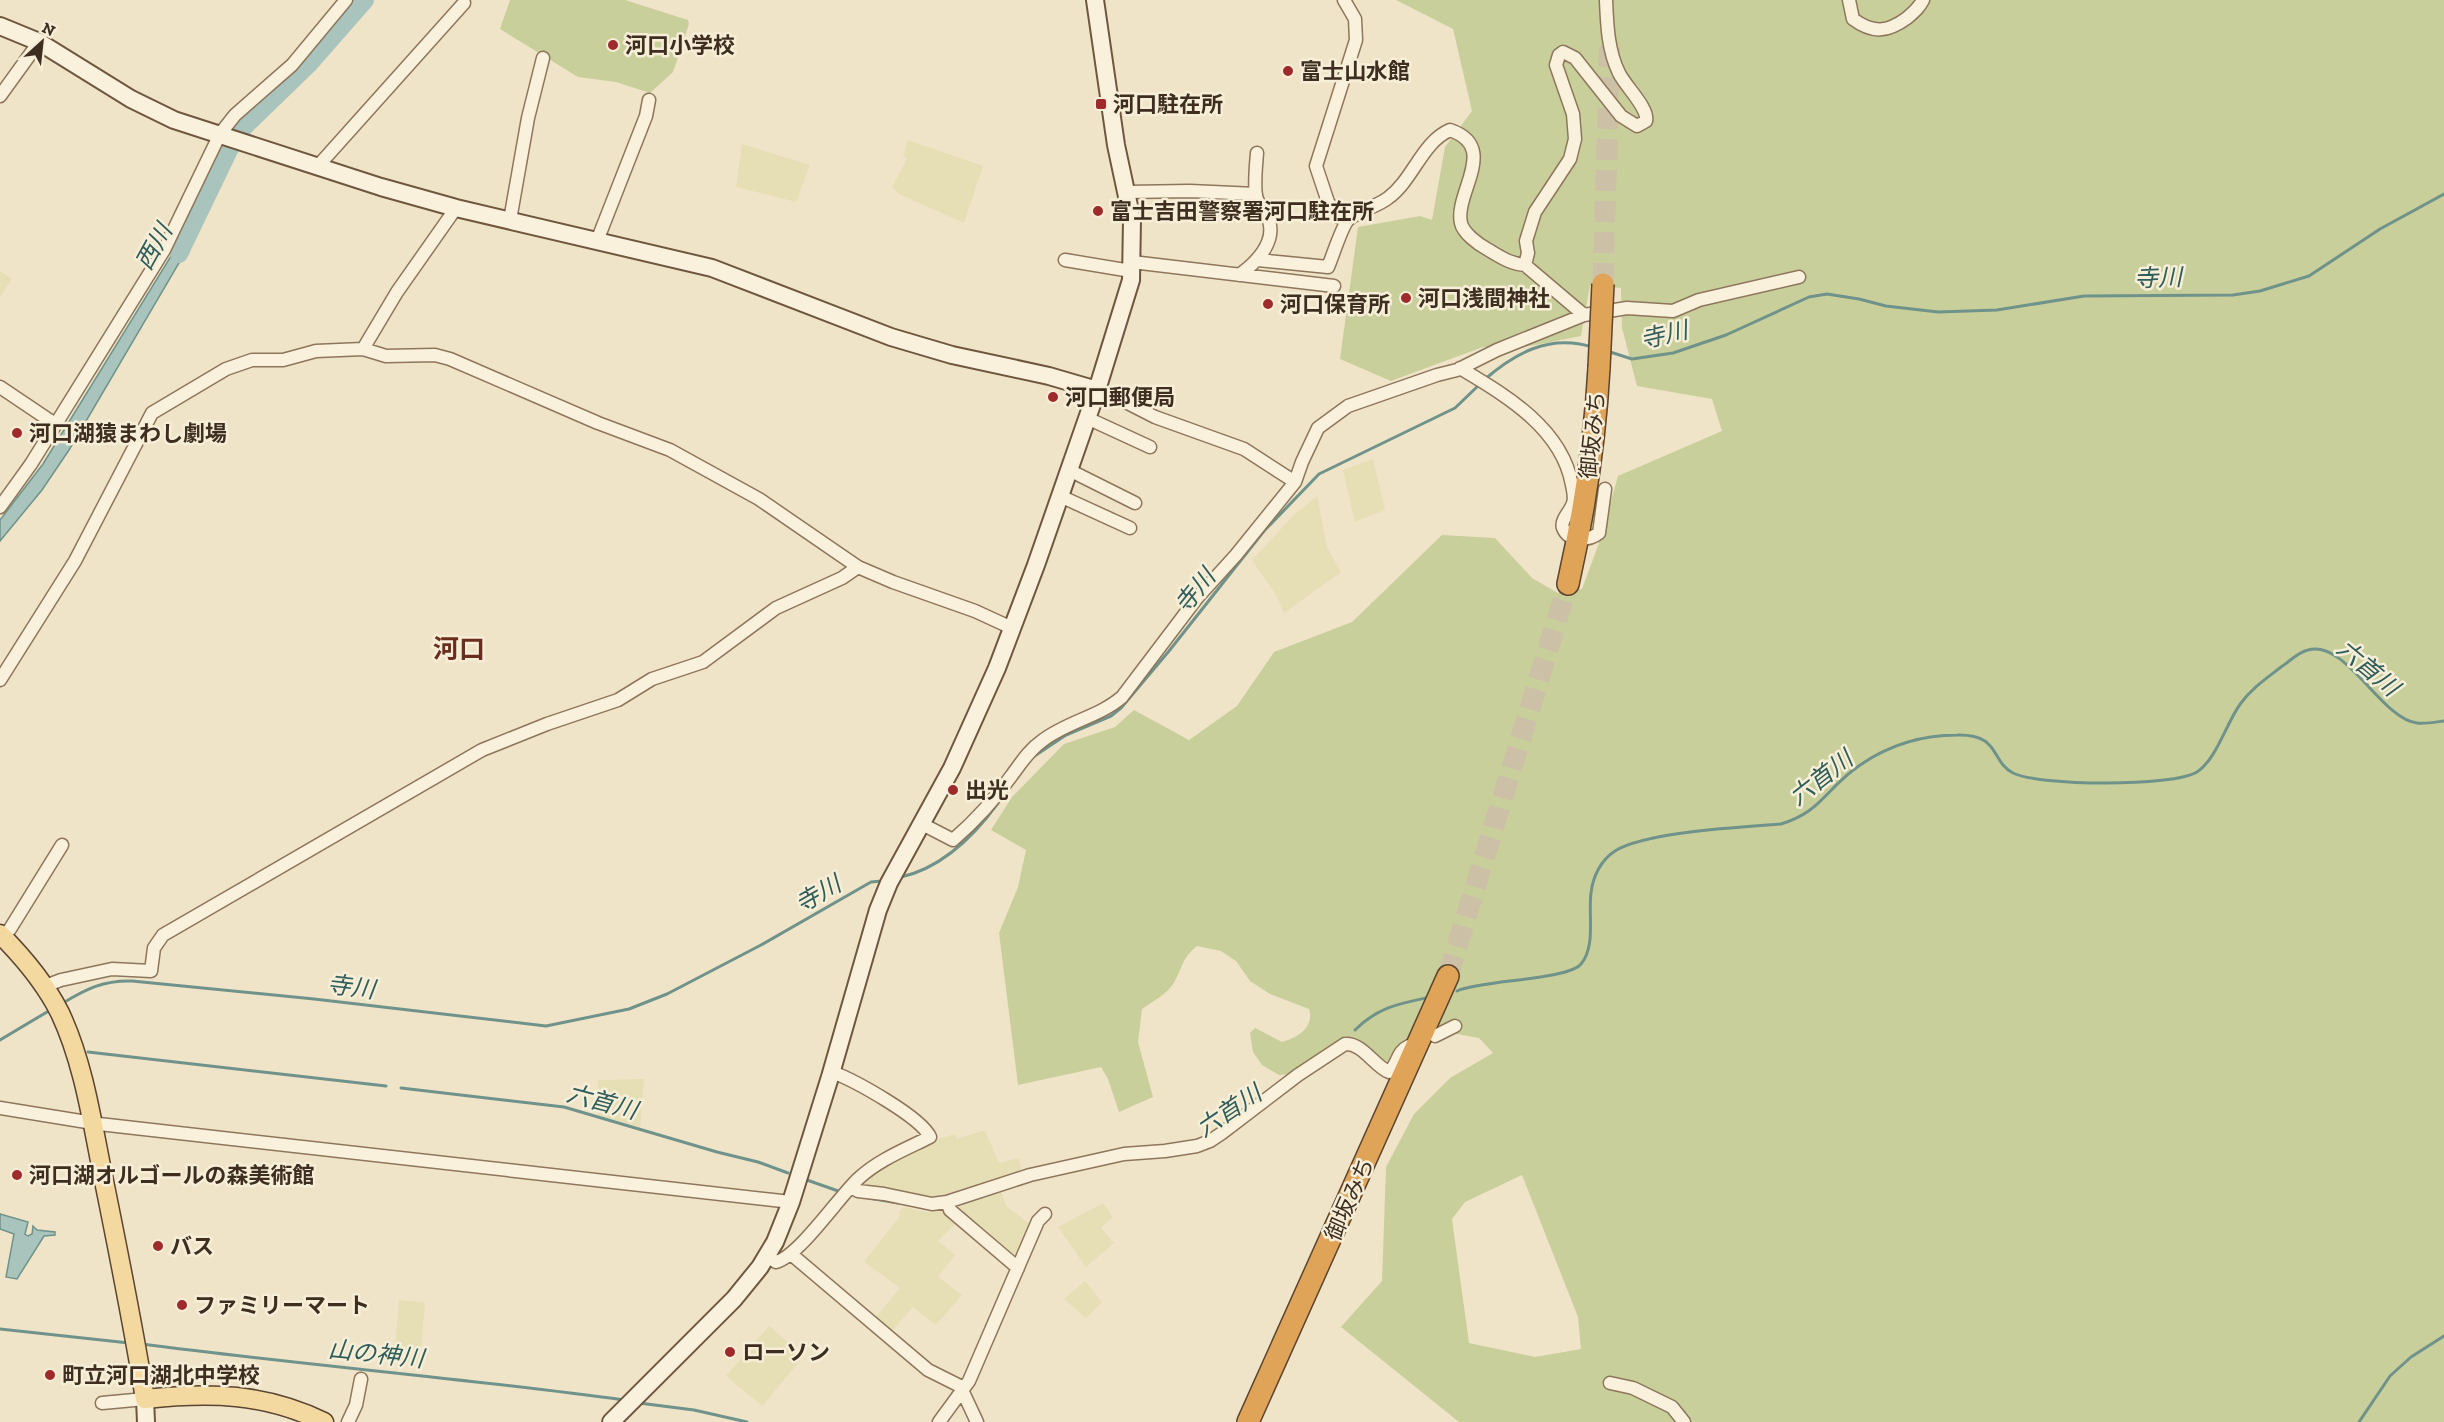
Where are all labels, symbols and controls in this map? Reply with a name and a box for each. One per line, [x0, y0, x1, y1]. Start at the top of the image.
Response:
north arrow [12, 12, 72, 72]
text: N [39, 18, 58, 40]
place label: 河口小学校 [625, 32, 735, 59]
marker: 河口小学校 [606, 38, 620, 52]
place label: 富士山水館 [1300, 58, 1410, 85]
marker: 富士山水館 [1281, 64, 1295, 78]
place label: 河口駐在所 [1113, 91, 1223, 118]
marker: 河口駐在所 [1094, 97, 1108, 111]
place label: 富士吉田警察署河口駐在所 [1110, 198, 1374, 225]
marker: 富士吉田警察署河口駐在所 [1091, 204, 1105, 218]
water label: 西川 [129, 216, 179, 275]
water label: 寺川 [2133, 262, 2185, 293]
place label: 河口浅間神社 [1418, 285, 1550, 312]
place label: 河口保育所 [1280, 291, 1390, 318]
marker: 河口浅間神社 [1399, 291, 1413, 305]
marker: 河口保育所 [1261, 297, 1275, 311]
water label: 寺川 [1637, 314, 1693, 354]
place label: 河口郵便局 [1065, 384, 1175, 411]
marker: 河口郵便局 [1046, 390, 1060, 404]
street label: 御坂みち [1574, 390, 1611, 480]
place label: 河口湖猿まわし劇場 [29, 420, 227, 447]
marker: 河口湖猿まわし劇場 [10, 426, 24, 440]
water label: 寺川 [1168, 561, 1223, 618]
district label: 河口 [433, 633, 485, 665]
water label: 六首川 [2331, 633, 2408, 704]
water label: 六首川 [1783, 742, 1860, 811]
place label: 出光 [965, 777, 1009, 804]
marker: 出光 [946, 783, 960, 797]
water label: 寺川 [790, 868, 848, 918]
water label: 寺川 [325, 969, 380, 1004]
water label: 六首川 [1191, 1077, 1269, 1143]
water label: 六首川 [564, 1078, 644, 1126]
street label: 御坂みち [1319, 1154, 1380, 1245]
place label: 河口湖オルゴールの森美術館 [29, 1162, 315, 1189]
marker: 河口湖オルゴールの森美術館 [10, 1168, 24, 1182]
place label: バス [170, 1233, 214, 1260]
marker: バス [151, 1239, 165, 1253]
place label: ファミリーマート [194, 1292, 370, 1319]
marker: ファミリーマート [175, 1298, 189, 1312]
water label: 山の神川 [327, 1334, 428, 1373]
place label: ローソン [742, 1339, 830, 1366]
marker: ローソン [723, 1345, 737, 1359]
place label: 町立河口湖北中学校 [62, 1362, 260, 1389]
marker: 町立河口湖北中学校 [43, 1368, 57, 1382]

